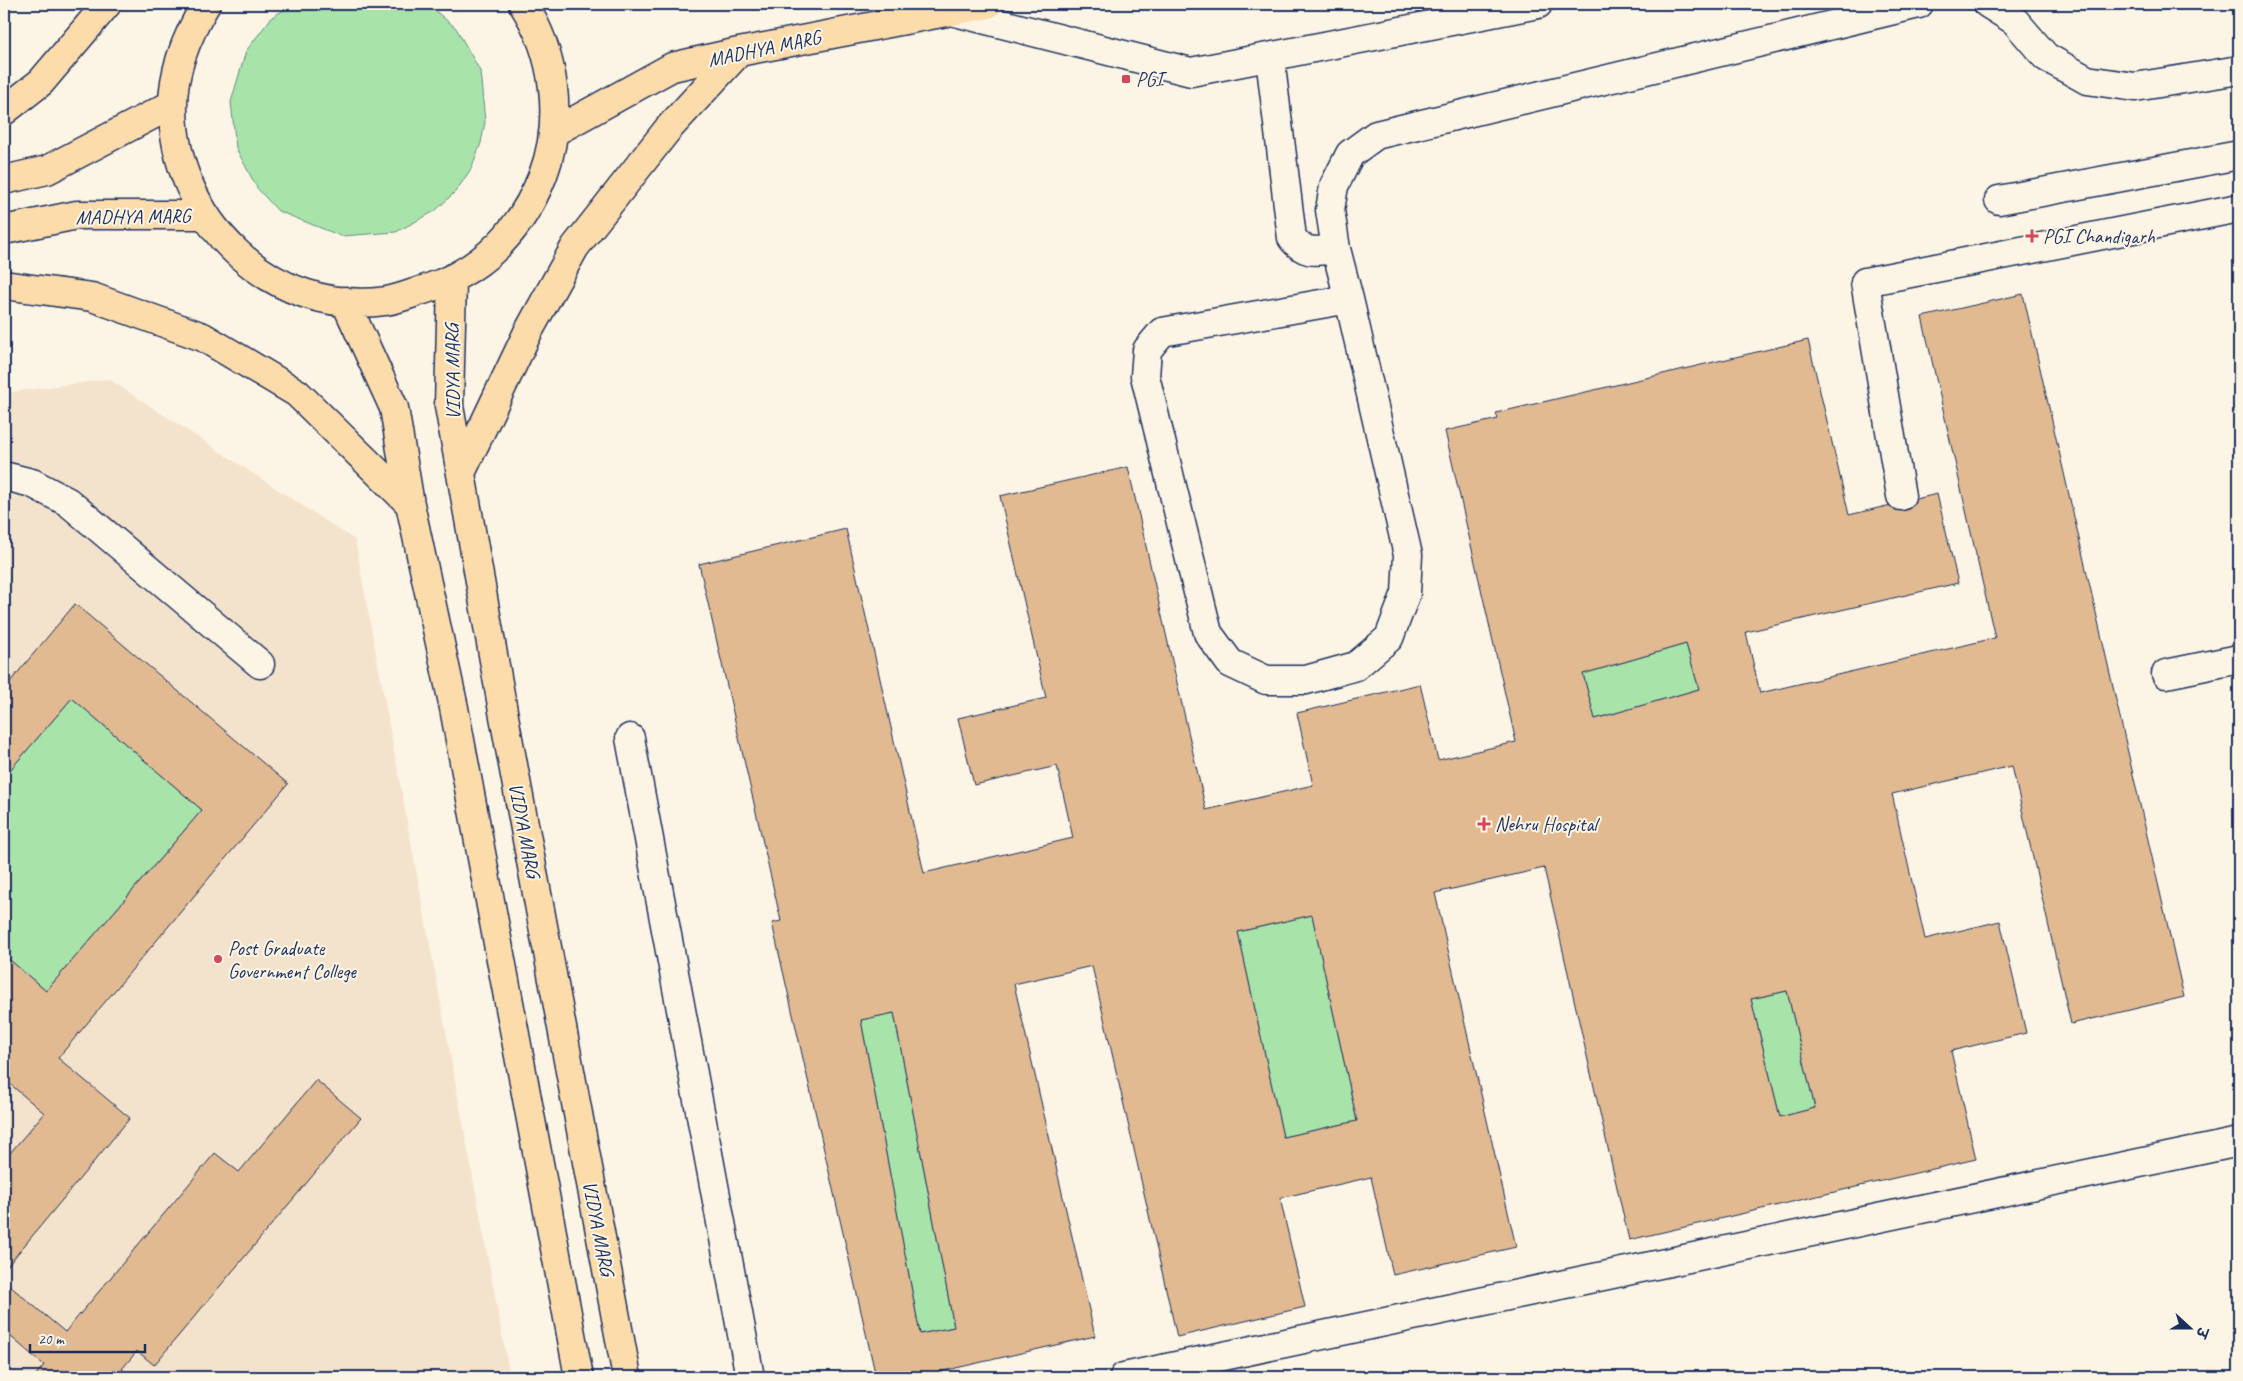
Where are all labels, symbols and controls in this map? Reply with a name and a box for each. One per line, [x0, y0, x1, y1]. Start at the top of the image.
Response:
street label: MADHYA MARG [705, 24, 825, 73]
place label: PGI [1136, 67, 1168, 92]
marker: PGI [1120, 73, 1132, 85]
street label: MADHYA MARG [76, 203, 193, 230]
place label: PGI Chandigarh [2043, 224, 2156, 249]
marker: PGI Chandigarh [2025, 229, 2039, 243]
street label: VIDYA MARG [439, 321, 466, 420]
street label: VIDYA MARG [503, 781, 547, 883]
place label: Nehru Hospital [1495, 812, 1600, 837]
marker: Nehru Hospital [1477, 817, 1491, 831]
place label: Post Graduate Government College [228, 936, 357, 984]
marker: Post Graduate Government College [212, 953, 224, 965]
street label: VIDYA MARG [577, 1179, 621, 1281]
north arrow [2166, 1304, 2216, 1354]
scale bar [30, 1321, 145, 1353]
text: उ [2191, 1323, 2212, 1341]
text: 20 m [38, 1330, 65, 1349]

